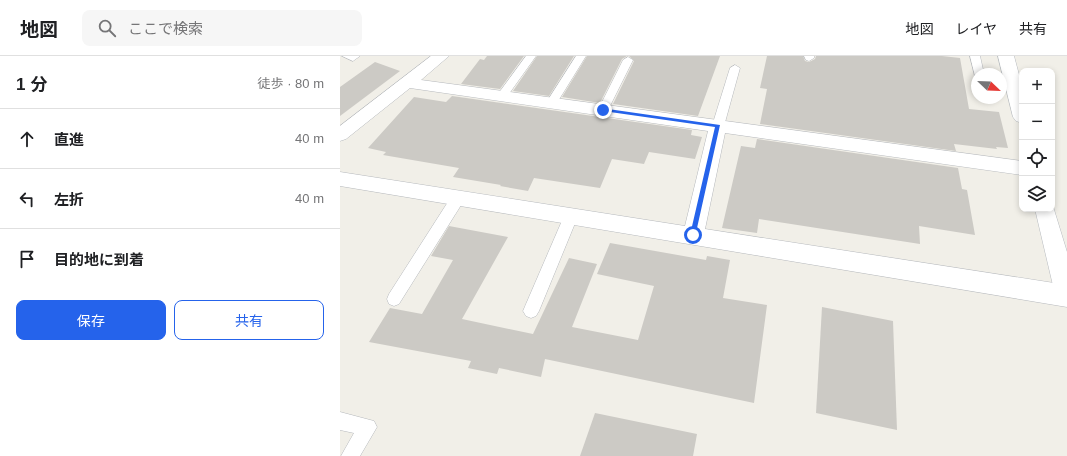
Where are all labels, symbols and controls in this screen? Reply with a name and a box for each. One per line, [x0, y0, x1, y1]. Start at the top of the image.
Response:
search box [82, 10, 362, 46]
icon: search [96, 17, 118, 39]
text: 地図 [20, 19, 58, 40]
text: ここで検索 [128, 20, 203, 37]
text: 地図 [905, 21, 933, 37]
text: レイヤ [955, 21, 997, 37]
text: 共有 [1019, 21, 1047, 37]
north arrow [971, 68, 1007, 104]
map controls [1019, 68, 1055, 212]
button: + [1019, 68, 1055, 104]
text: 1 分 [16, 75, 47, 94]
text: 徒歩 · 80 m [258, 76, 324, 91]
route end [594, 101, 612, 119]
button: − [1019, 104, 1055, 140]
icon: ahead [16, 128, 38, 150]
text: 直進 [54, 131, 84, 148]
text: 40 m [295, 131, 324, 146]
button: locate [1019, 140, 1055, 176]
button: layers [1019, 176, 1055, 212]
icon: left [16, 188, 38, 210]
text: 左折 [54, 191, 84, 208]
text: 40 m [295, 191, 324, 206]
route start [684, 226, 702, 244]
icon: arrive [16, 248, 38, 270]
text: 目的地に到着 [54, 251, 144, 268]
button: 保存 [16, 300, 166, 340]
button: 共有 [174, 300, 324, 340]

